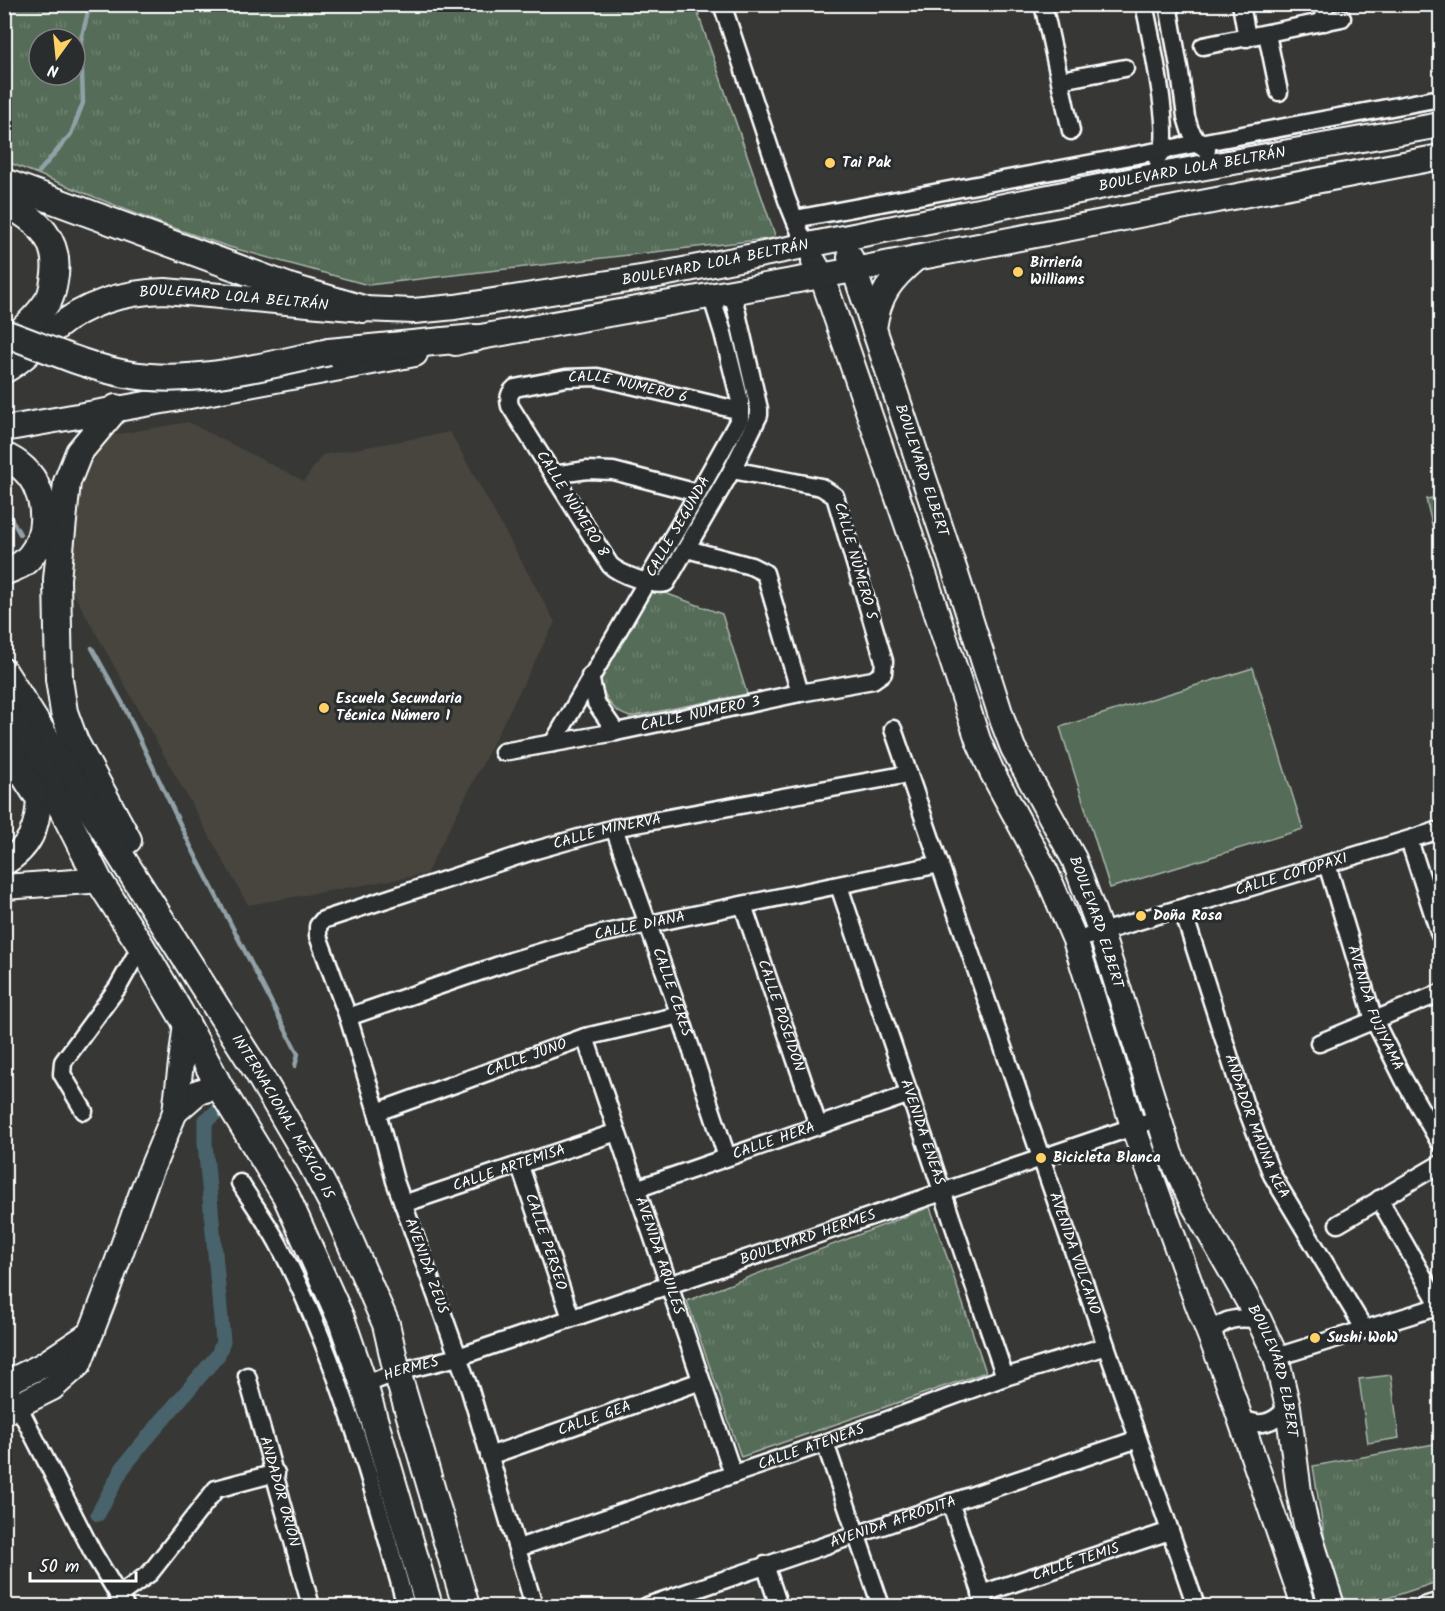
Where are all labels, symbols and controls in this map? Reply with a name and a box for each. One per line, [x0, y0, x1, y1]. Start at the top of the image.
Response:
north arrow [27, 27, 87, 87]
text: N [45, 57, 62, 83]
street label: BOULEVARD LOLA BELTRÁN [1097, 141, 1288, 199]
place label: Tai Pak [842, 151, 891, 175]
marker: Tai Pak [823, 156, 837, 170]
street label: BOULEVARD LOLA BELTRÁN [620, 233, 811, 293]
place label: Birriería Williams [1030, 251, 1085, 292]
marker: Birriería Williams [1011, 265, 1025, 279]
street label: BOULEVARD LOLA BELTRÁN [138, 279, 329, 318]
street label: CALLE NÚMERO 6 [568, 365, 690, 410]
street label: BOULEVARD ELBERT [888, 401, 955, 542]
street label: CALLE NÚMERO 8 [530, 446, 615, 563]
street label: CALLE SEGUNDA [640, 472, 717, 582]
street label: CALLE NÚMERO 5 [827, 500, 883, 623]
place label: Escuela Secundaria Técnica Número 1 [336, 687, 462, 728]
street label: CALLE NÚMERO 3 [638, 690, 763, 738]
marker: Escuela Secundaria Técnica Número 1 [317, 701, 331, 715]
street label: CALLE MINERVA [550, 808, 663, 857]
street label: CALLE COTOPAXI [1232, 846, 1351, 903]
street label: BOULEVARD ELBERT [1062, 853, 1130, 993]
place label: Doña Rosa [1153, 904, 1222, 928]
street label: CALLE DIANA [591, 905, 687, 947]
marker: Doña Rosa [1134, 909, 1148, 923]
street label: AVENIDA FUJIYAMA [1340, 943, 1410, 1075]
street label: CALLE CERES [645, 944, 698, 1040]
street label: CALLE POSEIDÓN [750, 956, 811, 1075]
street label: INTERNACIONAL MÉXICO 15 [225, 1030, 341, 1205]
street label: CALLE JUNO [483, 1032, 570, 1084]
street label: ANDADOR MAUNA KEA [1217, 1051, 1296, 1204]
street label: AVENIDA ENEAS [893, 1076, 951, 1188]
street label: CALLE HERA [729, 1116, 819, 1167]
street label: CALLE ARTEMISA [450, 1138, 569, 1198]
place label: Bicicleta Blanca [1053, 1146, 1161, 1170]
marker: Bicicleta Blanca [1034, 1151, 1048, 1165]
street label: AVENIDA VULCANO [1042, 1189, 1107, 1318]
street label: CALLE PERSEO [518, 1190, 573, 1294]
street label: AVENIDA AQUILES [628, 1194, 690, 1318]
street label: BOULEVARD HERMES [737, 1203, 879, 1272]
street label: AVENIDA ZEUS [398, 1215, 454, 1317]
street label: BOULEVARD ELBERT [1241, 1300, 1304, 1440]
place label: Sushi WoW [1327, 1326, 1398, 1350]
marker: Sushi WoW [1308, 1331, 1322, 1345]
street label: HERMES [380, 1350, 441, 1388]
street label: CALLE GEA [555, 1395, 635, 1443]
street label: CALLE ATENEAS [755, 1418, 868, 1477]
street label: ANDADOR ORIÓN [252, 1434, 306, 1550]
street label: AVENIDA AFRODITA [827, 1490, 959, 1555]
street label: CALLE TEMIS [1029, 1537, 1123, 1588]
scale bar [30, 1545, 136, 1583]
text: 50 m [39, 1553, 79, 1582]

